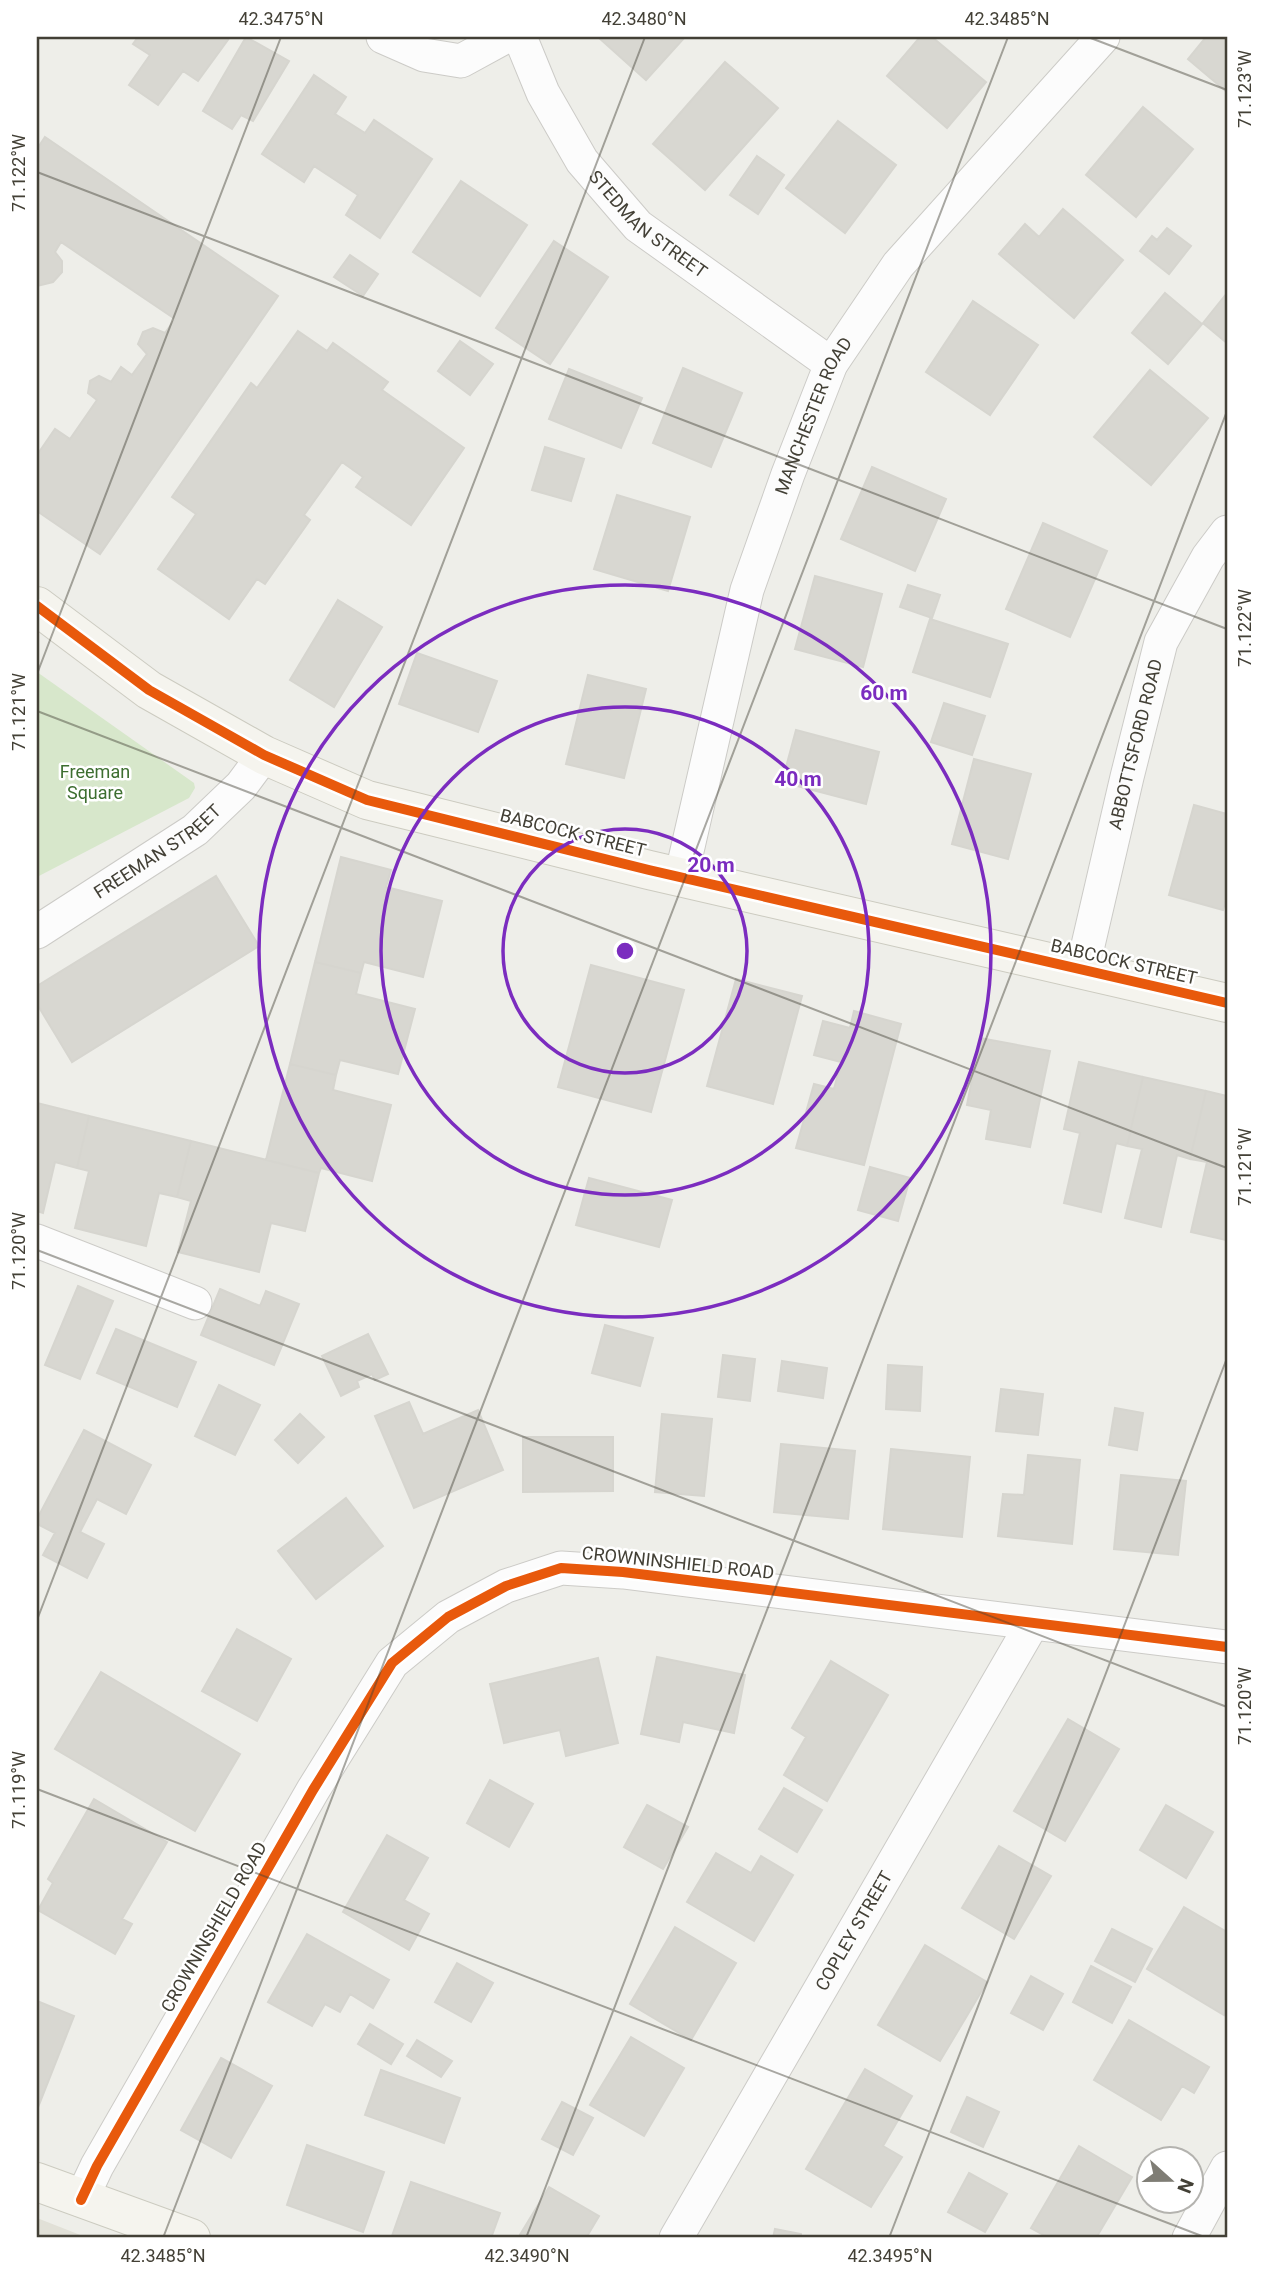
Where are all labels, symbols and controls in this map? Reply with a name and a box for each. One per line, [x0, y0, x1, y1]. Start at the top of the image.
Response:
text: 42.3475°N [238, 8, 324, 29]
text: 42.3480°N [601, 8, 687, 29]
text: 42.3485°N [964, 8, 1050, 29]
text: 71.123°W [1234, 50, 1255, 128]
text: 71.122°W [8, 134, 29, 212]
street label: STEDMAN STREET [585, 166, 712, 282]
street label: MANCHESTER ROAD [771, 333, 856, 497]
text: 71.122°W [1234, 589, 1255, 667]
street label: ABBOTTSFORD ROAD [1104, 657, 1166, 832]
text: 71.121°W [8, 673, 29, 751]
text: 60 m [860, 681, 908, 705]
park label: Freeman Square [60, 761, 130, 803]
text: 40 m [774, 767, 822, 791]
street label: FREEMAN STREET [90, 800, 225, 903]
street label: BABCOCK STREET [498, 804, 649, 861]
text: 20 m [687, 853, 735, 877]
street label: BABCOCK STREET [1049, 934, 1200, 989]
centre of rings [613, 939, 637, 963]
text: 71.121°W [1234, 1128, 1255, 1206]
text: 71.120°W [8, 1212, 29, 1290]
street label: CROWNINSHIELD ROAD [581, 1542, 775, 1583]
text: 71.120°W [1234, 1667, 1255, 1745]
text: 71.119°W [8, 1751, 29, 1829]
street label: CROWNINSHIELD ROAD [156, 1838, 271, 2016]
street label: COPLEY STREET [811, 1867, 897, 1994]
north arrow [1134, 2146, 1204, 2216]
text: N [1172, 2176, 1199, 2196]
text: 42.3485°N [120, 2245, 206, 2266]
text: 42.3490°N [484, 2245, 570, 2266]
text: 42.3495°N [847, 2245, 933, 2266]

